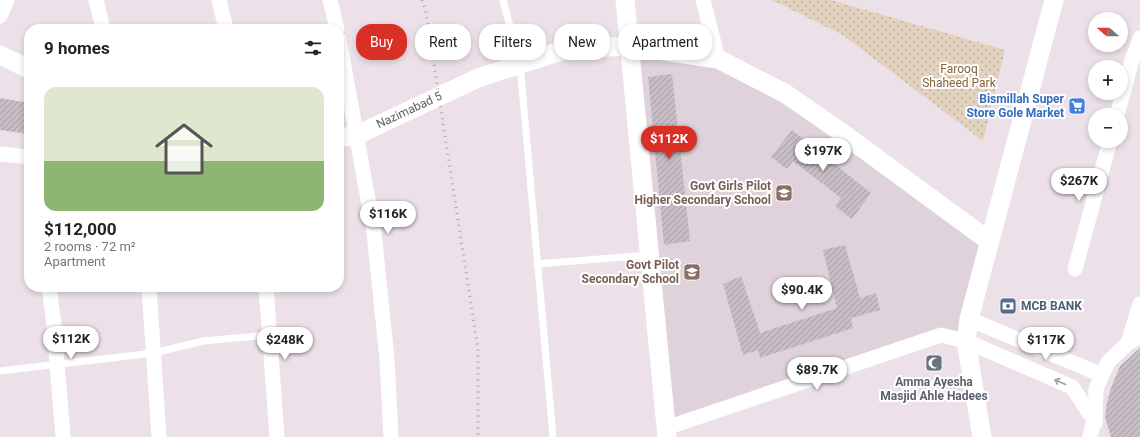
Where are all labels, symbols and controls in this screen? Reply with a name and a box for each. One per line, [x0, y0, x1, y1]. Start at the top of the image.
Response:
north arrow [1088, 12, 1128, 52]
map controls [1088, 12, 1128, 148]
chip: Buy [356, 24, 407, 60]
chip: Rent [415, 24, 471, 60]
chip: Filters [479, 24, 546, 60]
chip: New [554, 24, 610, 60]
chip: Apartment [618, 24, 712, 60]
icon: filters [302, 37, 324, 59]
text: 9 homes [44, 38, 110, 58]
button: + [1088, 60, 1128, 100]
park label: Farooq Shaheed Park [922, 62, 997, 90]
street label: Nazimabad 5 [374, 89, 444, 131]
place label: Bismillah Super Store Gole Market [966, 92, 1065, 120]
supermarket icon: Bismillah Super Store Gole Market [1067, 96, 1087, 116]
button: − [1088, 108, 1128, 148]
icon: home [148, 113, 220, 185]
pin: $112K [641, 126, 697, 160]
text: $112K [650, 131, 688, 146]
pin: $197K [795, 138, 851, 172]
text: $197K [804, 143, 842, 158]
pin: $267K [1051, 168, 1107, 202]
text: $267K [1060, 173, 1098, 188]
place label: Govt Girls Pilot Higher Secondary School [635, 179, 771, 207]
school or university icon: Govt Girls Pilot Higher Secondary School [774, 183, 794, 203]
pin: $116K [360, 201, 416, 235]
text: $116K [369, 206, 407, 221]
text: $112,000 [44, 219, 116, 239]
text: 2 rooms · 72 m² [44, 239, 136, 254]
text: Apartment [44, 254, 106, 269]
place label: Govt Pilot Secondary School [582, 258, 679, 286]
school or university icon: Govt Pilot Secondary School [682, 262, 702, 282]
pin: $90.4K [769, 277, 835, 311]
text: $90.4K [781, 282, 823, 297]
bank icon: MCB BANK [998, 296, 1018, 316]
place label: MCB BANK [1021, 299, 1082, 313]
pin: $112K [43, 326, 99, 360]
pin: $248K [257, 327, 313, 361]
pin: $117K [1018, 327, 1074, 361]
text: $112K [52, 331, 90, 346]
text: $248K [266, 332, 304, 347]
text: $117K [1027, 332, 1065, 347]
mosque icon: Amma Ayesha Masjid Ahle Hadees [924, 353, 944, 373]
pin: $89.7K [784, 357, 850, 391]
text: $89.7K [796, 362, 838, 377]
place label: Amma Ayesha Masjid Ahle Hadees [880, 375, 988, 403]
one-way arrow [1054, 378, 1066, 385]

